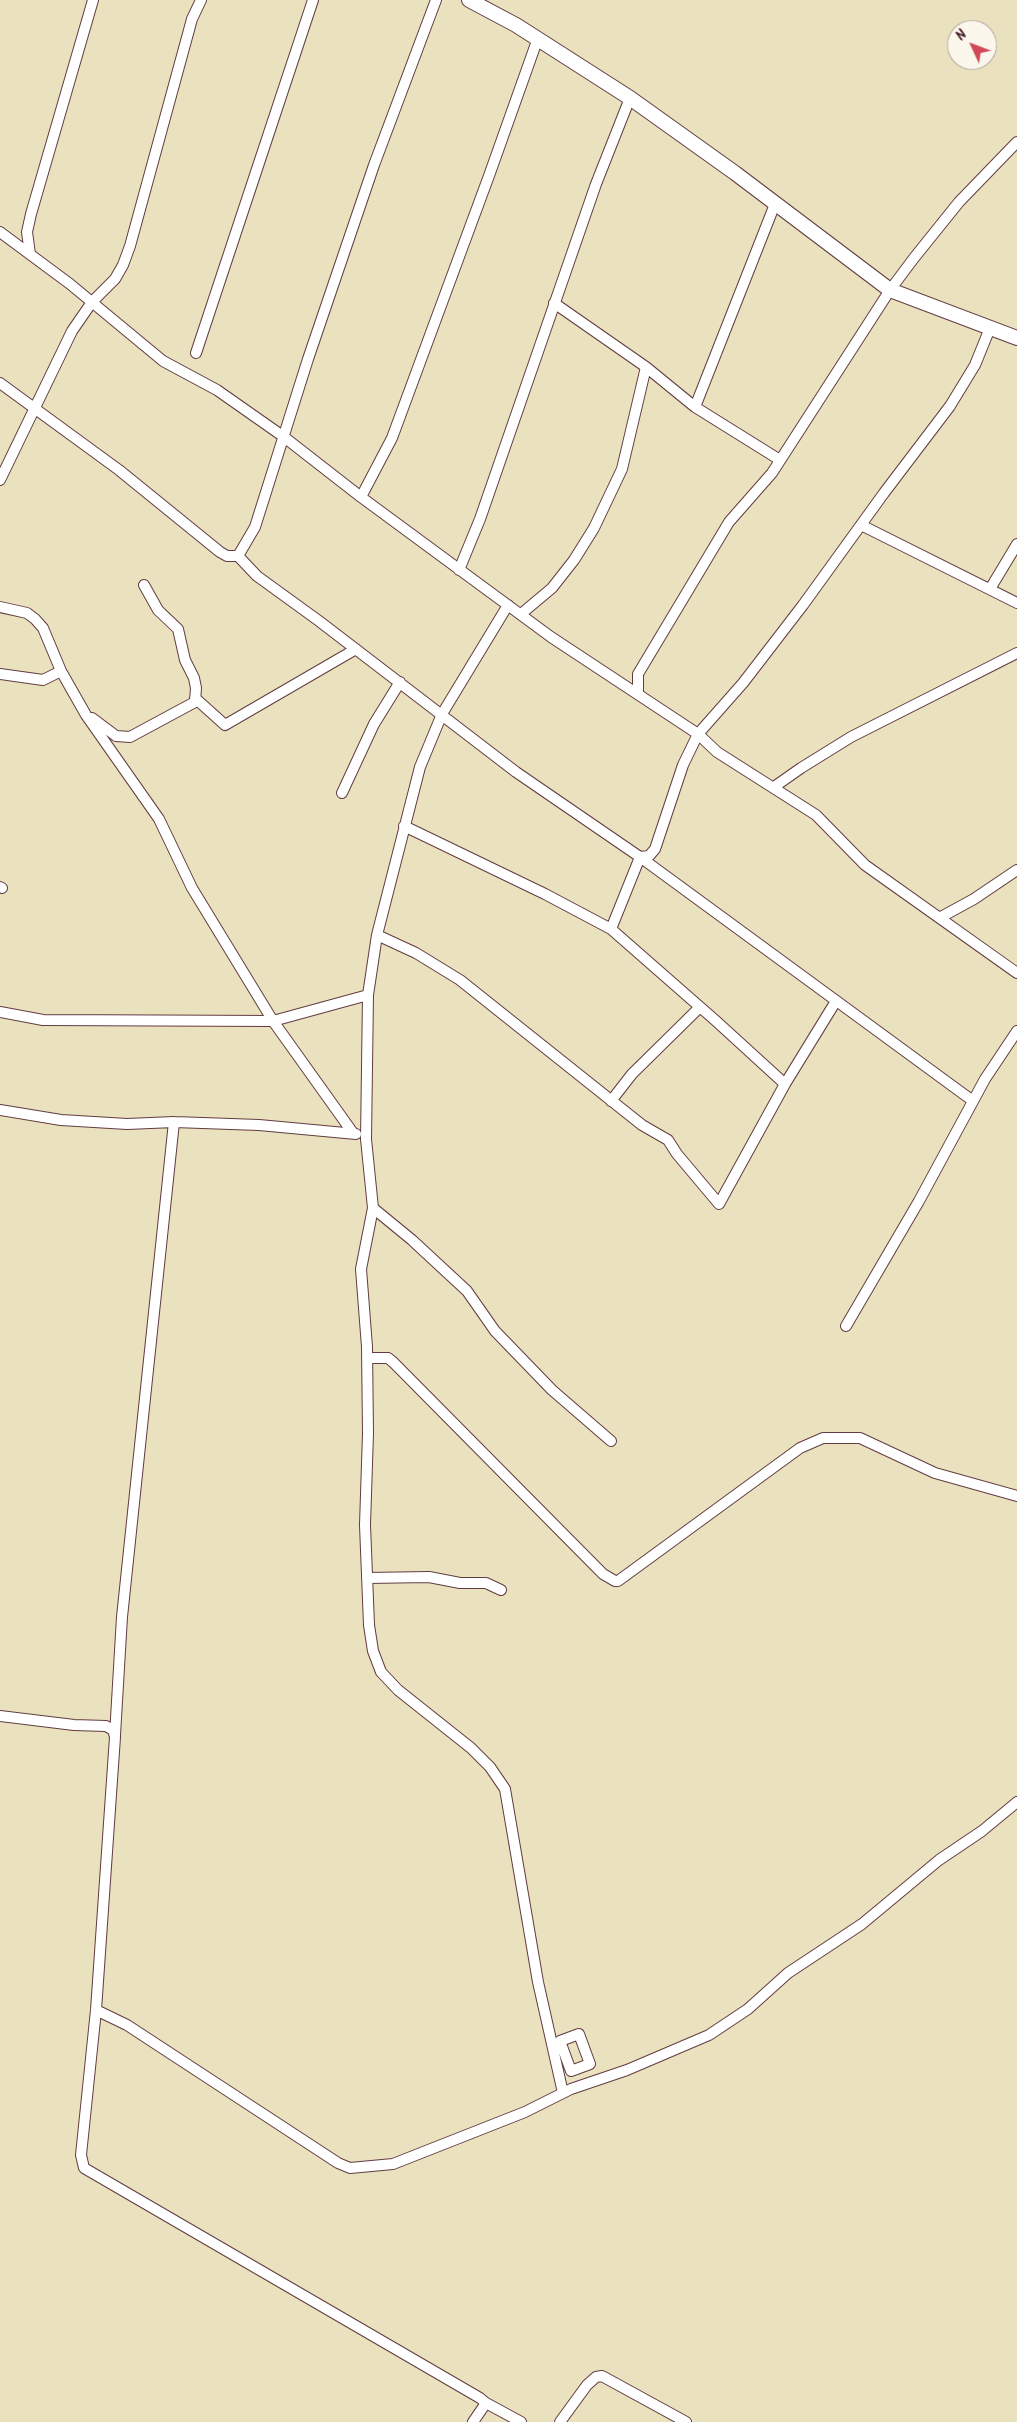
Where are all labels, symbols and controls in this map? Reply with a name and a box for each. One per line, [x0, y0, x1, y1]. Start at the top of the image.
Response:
north arrow [947, 20, 997, 70]
text: N [951, 25, 973, 46]

